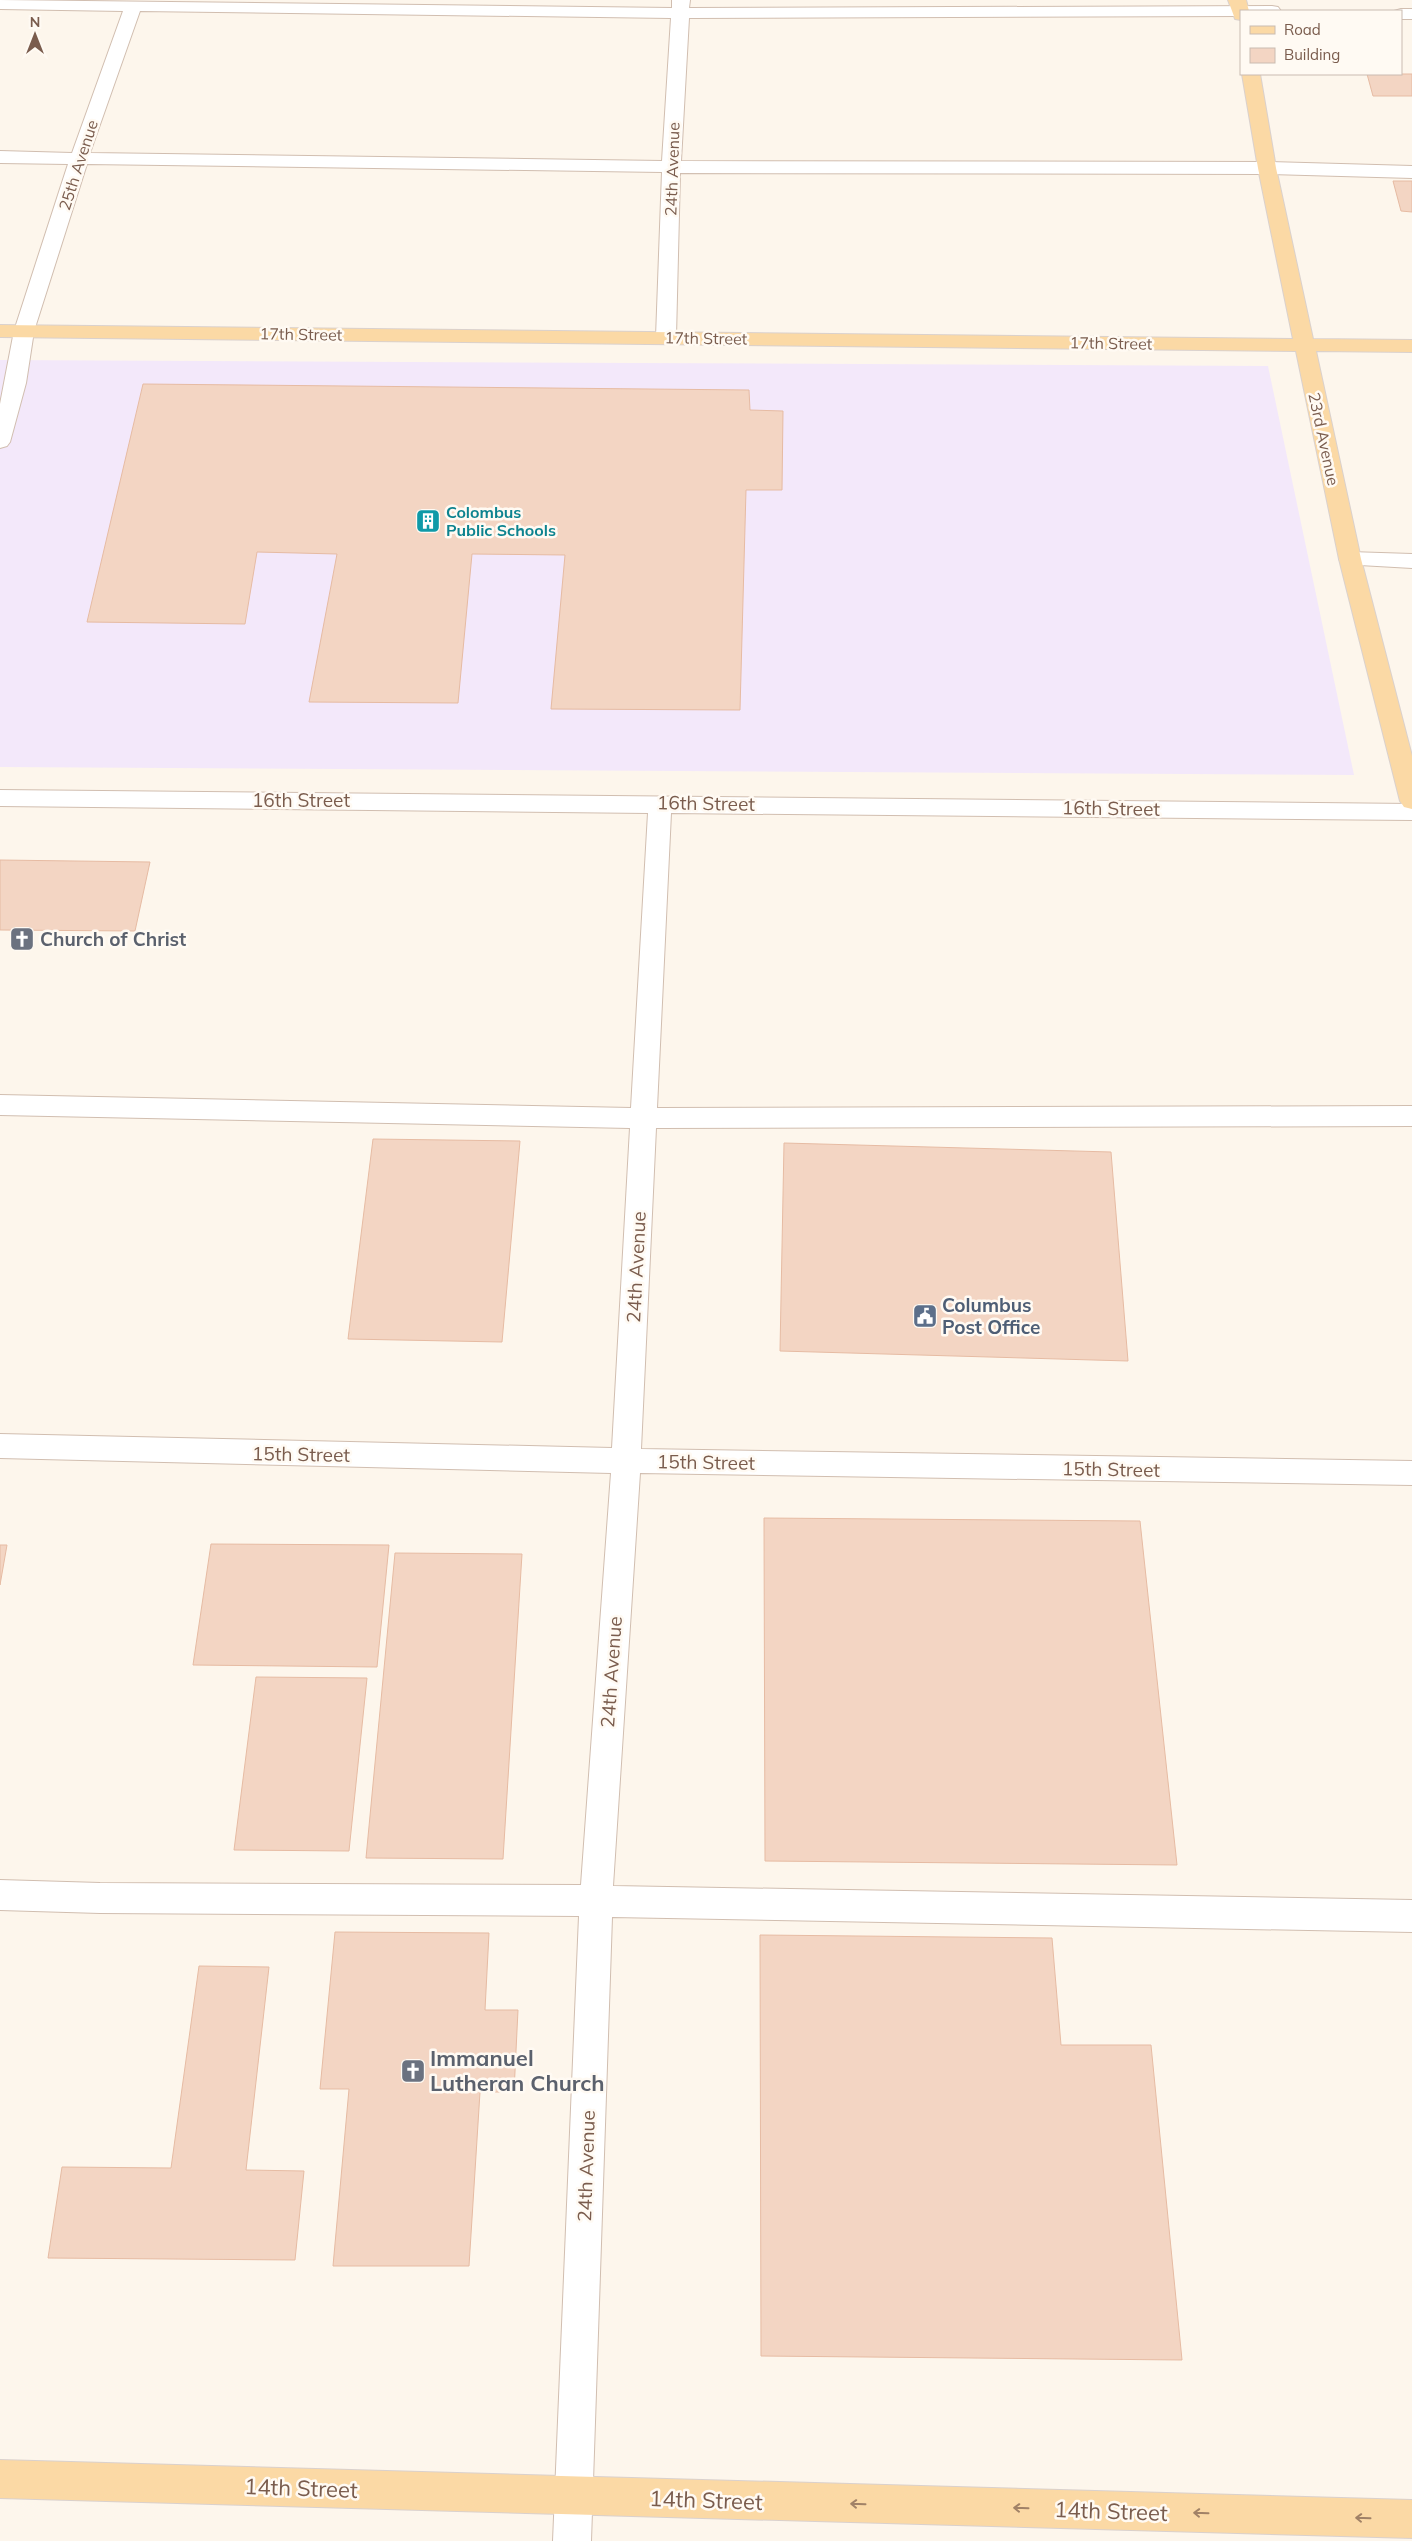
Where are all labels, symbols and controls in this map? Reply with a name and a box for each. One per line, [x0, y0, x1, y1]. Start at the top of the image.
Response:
north arrow [10, 10, 60, 60]
legend [1240, 10, 1402, 75]
text: N [30, 13, 40, 31]
text: Road [1284, 20, 1321, 39]
text: Building [1284, 45, 1340, 64]
street label: 25th Avenue [54, 117, 102, 213]
street label: 24th Avenue [660, 122, 684, 216]
street label: 17th Street [260, 323, 343, 345]
street label: 17th Street [665, 327, 748, 349]
street label: 17th Street [1070, 332, 1153, 354]
street label: 23rd Avenue [1304, 391, 1344, 487]
place label: Colombus Public Schools [446, 502, 556, 540]
building icon: Colombus Public Schools [415, 508, 441, 534]
street label: 16th Street [252, 788, 350, 812]
street label: 16th Street [657, 790, 756, 816]
street label: 16th Street [1062, 795, 1161, 821]
church icon: Church of Christ [9, 926, 35, 952]
place label: Church of Christ [40, 927, 186, 951]
street label: 24th Avenue [621, 1211, 651, 1323]
place label: Columbus Post Office [942, 1293, 1040, 1339]
public building icon: Columbus Post Office [912, 1303, 938, 1329]
street label: 15th Street [252, 1441, 351, 1467]
street label: 15th Street [657, 1449, 756, 1475]
street label: 15th Street [1062, 1456, 1161, 1482]
street label: 24th Avenue [595, 1615, 627, 1729]
place label: Immanuel Lutheran Church [430, 2044, 605, 2097]
church icon: Immanuel Lutheran Church [400, 2058, 426, 2084]
street label: 24th Avenue [572, 2110, 600, 2222]
street label: 14th Street [244, 2472, 359, 2504]
street label: 14th Street [649, 2484, 764, 2516]
street label: 14th Street [1054, 2495, 1169, 2527]
one-way arrow [851, 2499, 867, 2509]
one-way arrow [1013, 2504, 1029, 2513]
one-way arrow [1193, 2508, 1210, 2518]
one-way arrow [1356, 2513, 1372, 2522]

